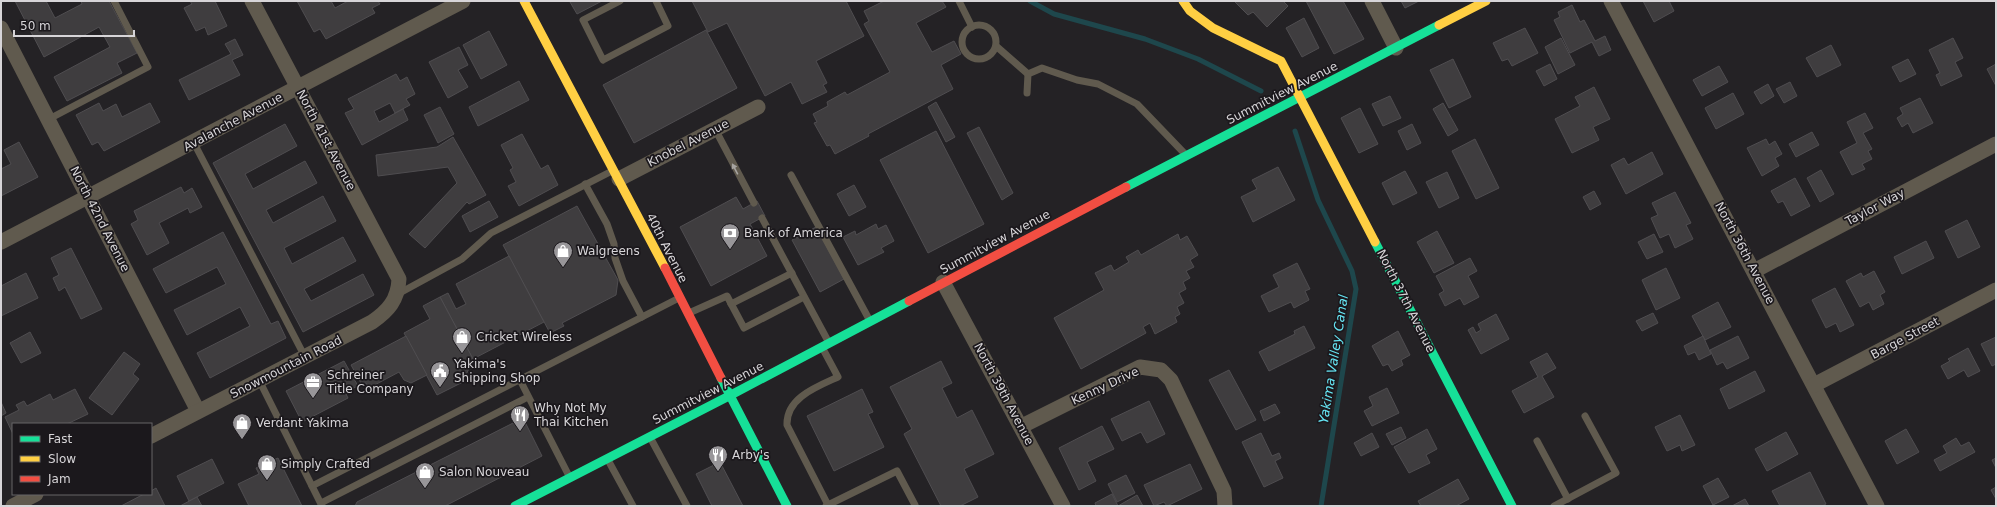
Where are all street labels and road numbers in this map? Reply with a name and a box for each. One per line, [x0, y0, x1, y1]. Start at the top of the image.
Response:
street label: Summitview Avenue [1224, 59, 1340, 127]
street label: North 41st Avenue [294, 87, 358, 193]
street label: Avalanche Avenue [181, 90, 285, 154]
street label: Knobel Avenue [645, 116, 731, 170]
street label: North 42nd Avenue [67, 164, 133, 274]
street label: Taylor Way [1842, 186, 1907, 229]
street label: North 36th Avenue [1712, 200, 1778, 306]
street label: Summitview Avenue [938, 207, 1052, 277]
street label: 40th Avenue [644, 211, 690, 285]
street label: North 37th Avenue [1374, 247, 1438, 355]
street label: Barge Street [1868, 314, 1942, 362]
street label: Snowmountain Road [228, 333, 344, 401]
street label: North 39th Avenue [971, 341, 1037, 447]
street label: Summitview Avenue [650, 359, 766, 427]
street label: Kenny Drive [1069, 364, 1141, 408]

